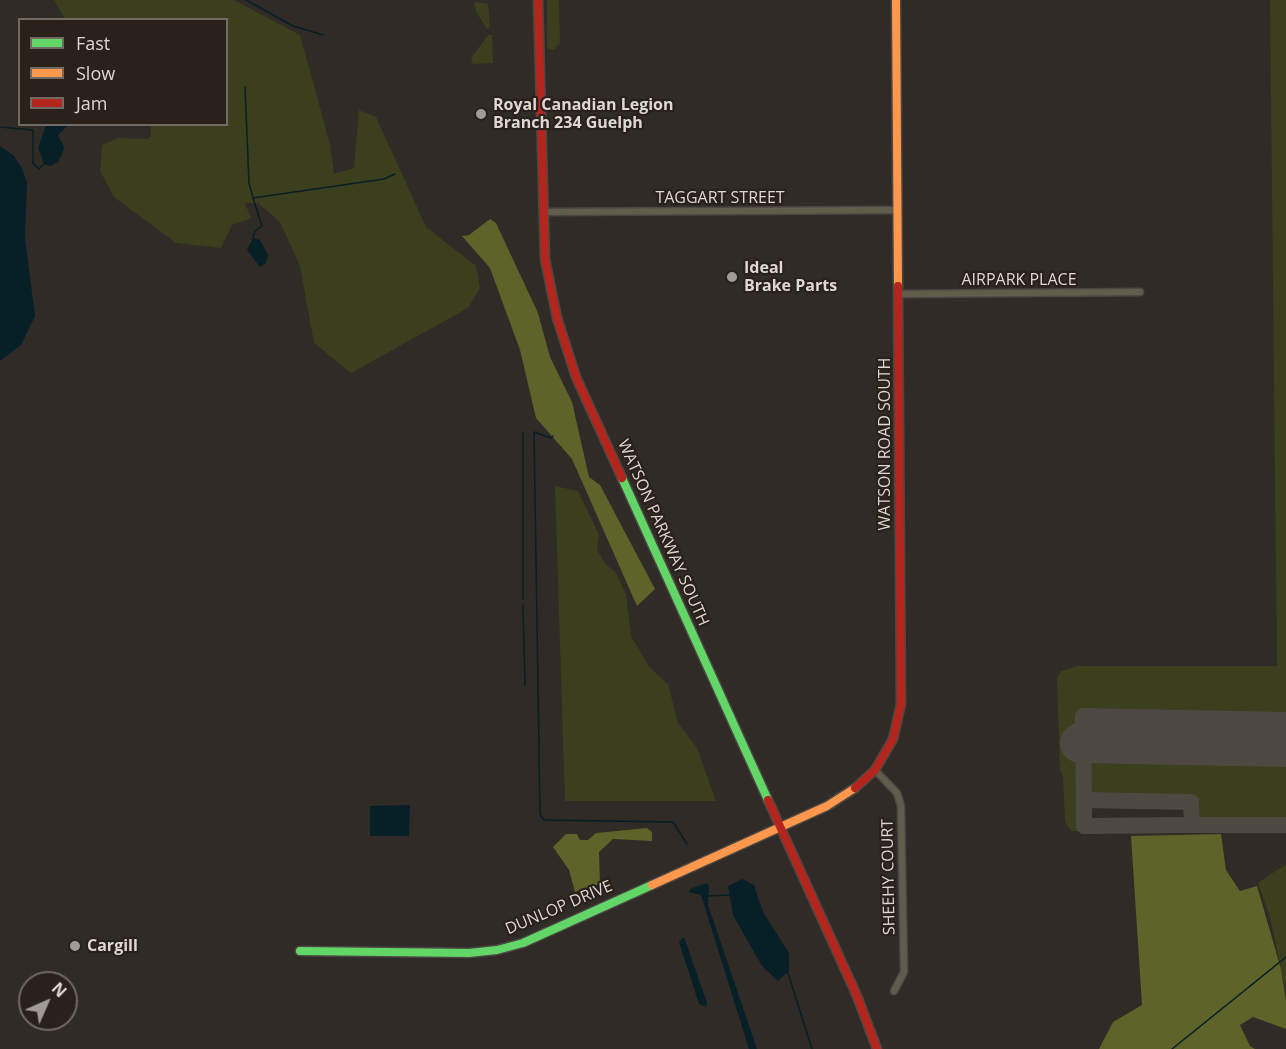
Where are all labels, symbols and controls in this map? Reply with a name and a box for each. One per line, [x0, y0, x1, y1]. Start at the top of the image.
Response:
legend [18, 18, 228, 126]
text: Fast [76, 31, 110, 55]
text: Slow [76, 61, 115, 85]
text: Jam [76, 91, 108, 115]
place label: Royal Canadian Legion Branch 234 Guelph [493, 95, 673, 133]
marker: Royal Canadian Legion Branch 234 Guelph [474, 107, 488, 121]
street label: TAGGART STREET [655, 188, 785, 208]
place label: Ideal Brake Parts [744, 258, 837, 296]
marker: Ideal Brake Parts [725, 270, 739, 284]
street label: AIRPARK PLACE [961, 270, 1077, 290]
street label: WATSON ROAD SOUTH [875, 358, 895, 530]
street label: WATSON PARKWAY SOUTH [613, 437, 713, 629]
street label: SHEEHY COURT [878, 819, 900, 935]
street label: DUNLOP DRIVE [503, 877, 615, 939]
place label: Cargill [87, 936, 138, 956]
marker: Cargill [68, 939, 82, 953]
north arrow [18, 971, 78, 1031]
text: N [47, 977, 72, 1002]

